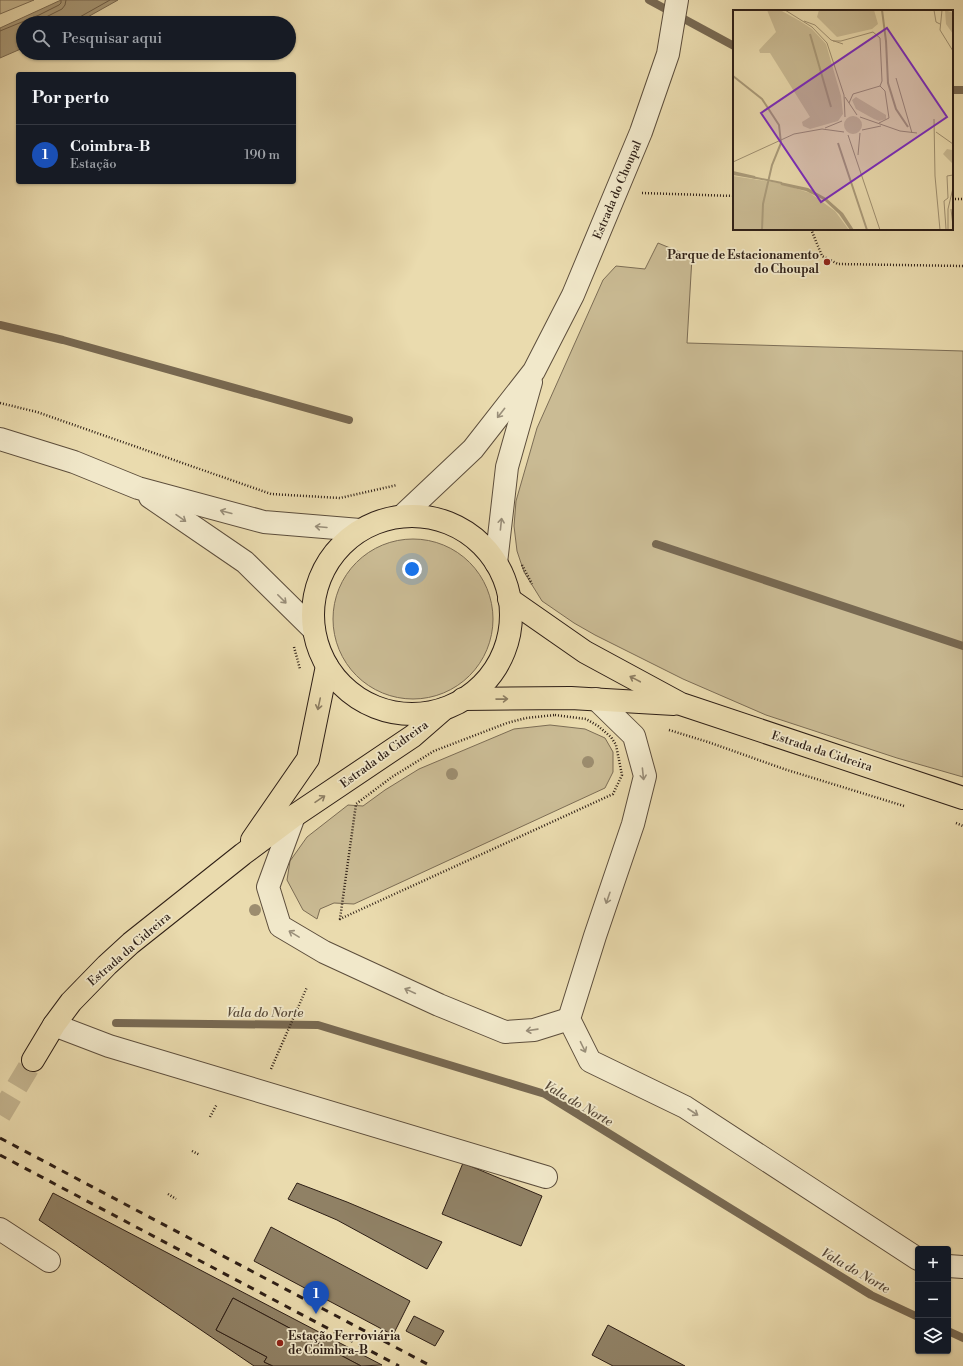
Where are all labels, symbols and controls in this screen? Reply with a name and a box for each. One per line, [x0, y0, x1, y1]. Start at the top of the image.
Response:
inset map [733, 10, 953, 230]
search box [16, 16, 296, 60]
icon: search [30, 27, 52, 49]
text: Pesquisar aqui [62, 29, 162, 48]
text: Por perto [32, 87, 109, 109]
text: Coimbra-B [70, 137, 150, 156]
street label: Estrada do Choupal [590, 138, 645, 242]
text: 1 [42, 147, 48, 163]
text: 190 m [244, 147, 280, 163]
text: Estação [70, 156, 117, 172]
place label: Parque de Estacionamento do Choupal [667, 248, 819, 277]
marker: Parque de Estacionamento do Choupal [822, 257, 832, 267]
one-way arrow [497, 408, 506, 419]
one-way arrow [220, 507, 233, 515]
one-way arrow [175, 514, 186, 522]
one-way arrow [497, 518, 504, 531]
one-way arrow [315, 523, 328, 531]
your location [402, 559, 422, 579]
one-way arrow [277, 594, 287, 604]
one-way arrow [629, 674, 641, 682]
one-way arrow [495, 695, 508, 703]
one-way arrow [315, 698, 323, 711]
street label: Estrada da Cidreira [337, 717, 432, 791]
street label: Estrada da Cidreira [770, 728, 875, 775]
one-way arrow [639, 767, 647, 780]
one-way arrow [314, 795, 325, 803]
one-way arrow [604, 892, 612, 904]
street label: Estrada da Cidreira [85, 909, 175, 990]
one-way arrow [289, 930, 300, 938]
one-way arrow [405, 987, 417, 994]
water label: Vala do Norte [227, 1005, 303, 1021]
one-way arrow [526, 1026, 539, 1034]
one-way arrow [580, 1041, 587, 1053]
water label: Vala do Norte [541, 1078, 616, 1130]
one-way arrow [687, 1107, 698, 1116]
water label: Vala do Norte [818, 1245, 893, 1297]
map controls [915, 1246, 951, 1354]
button: + [915, 1246, 951, 1282]
pin: 1 [303, 1281, 329, 1314]
button: − [915, 1282, 951, 1318]
button: layers [915, 1318, 951, 1354]
place label: Estação Ferroviária de Coimbra-B [288, 1329, 401, 1358]
marker: Estação Ferroviária de Coimbra-B [275, 1338, 285, 1348]

